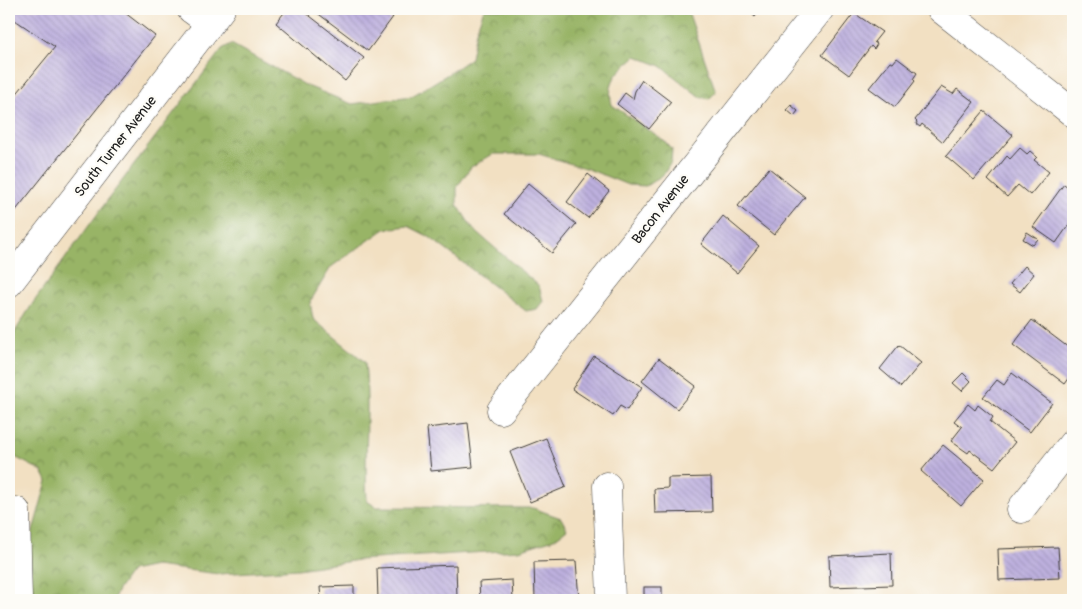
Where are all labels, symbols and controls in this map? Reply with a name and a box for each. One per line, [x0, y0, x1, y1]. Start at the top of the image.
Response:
street label: South Turner Avenue [71, 92, 160, 200]
street label: Bacon Avenue [628, 171, 693, 247]

